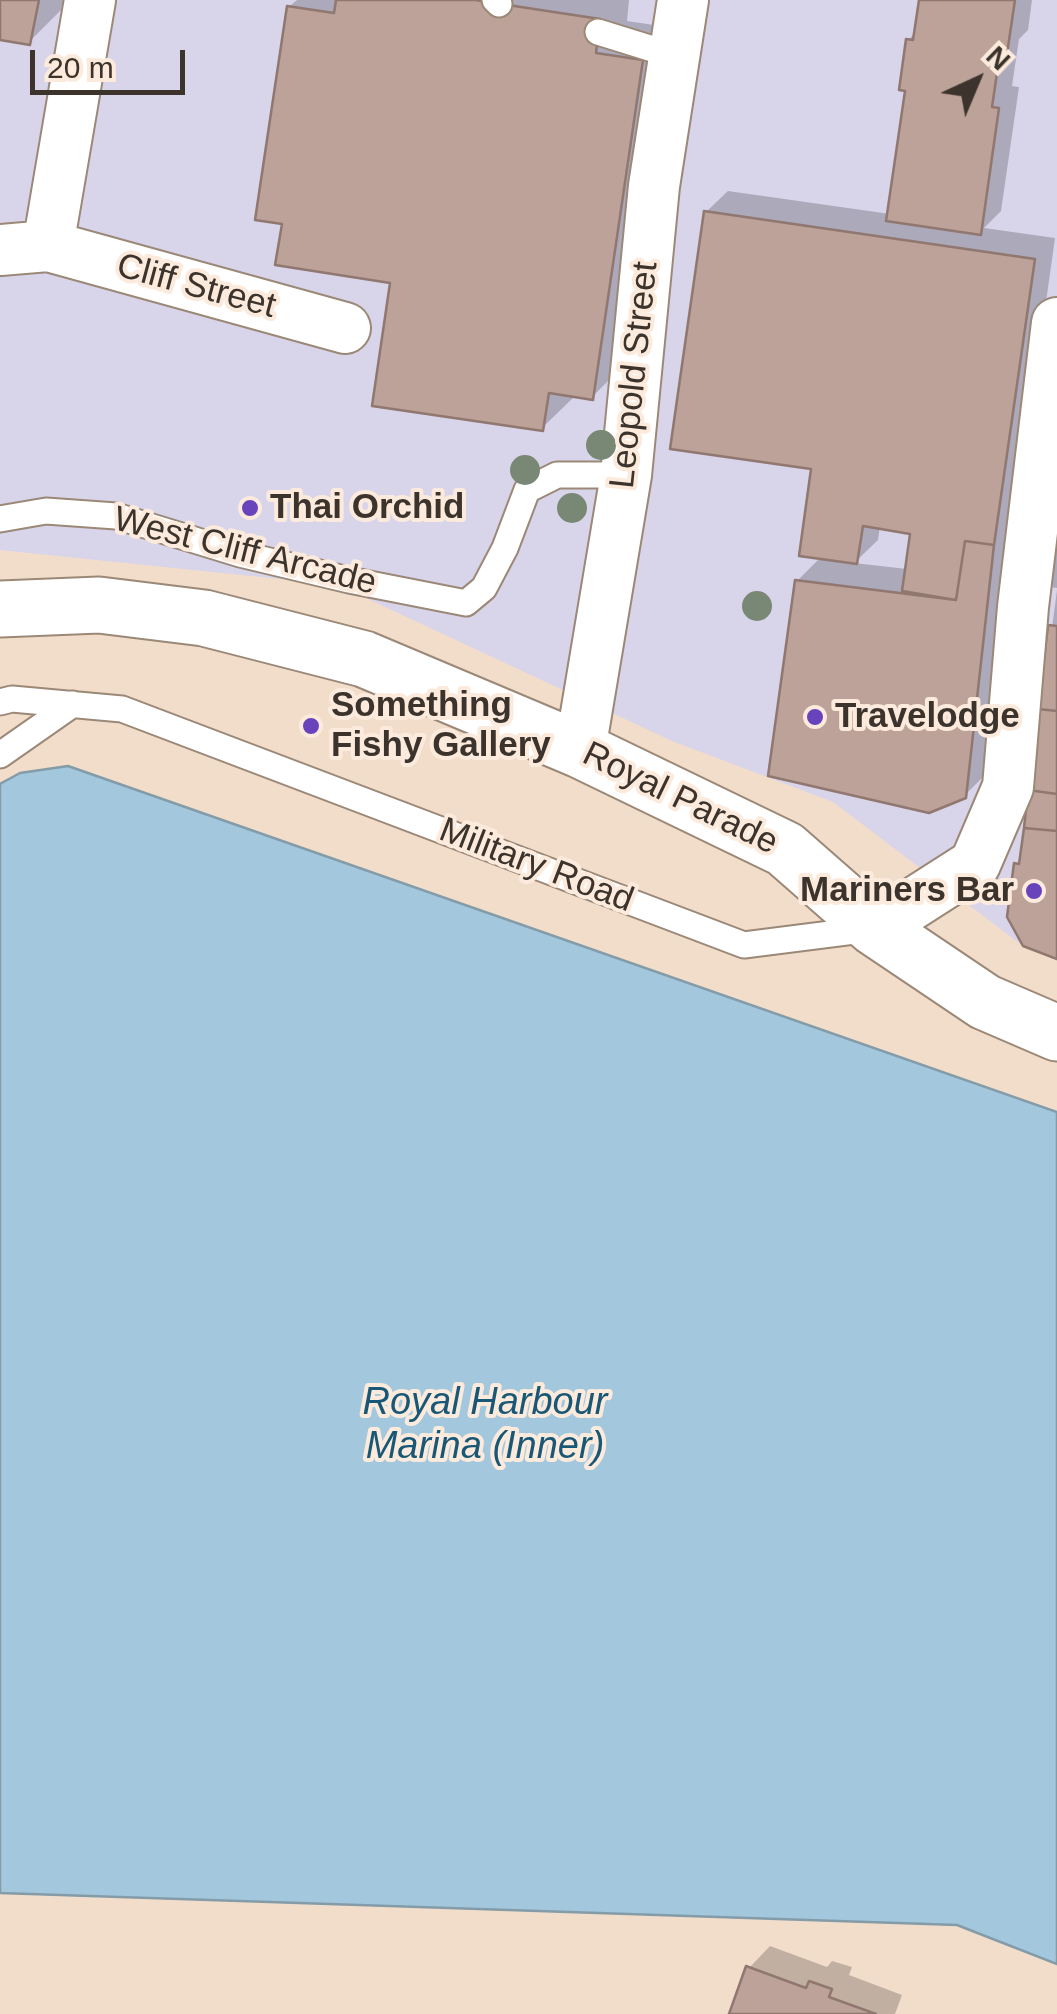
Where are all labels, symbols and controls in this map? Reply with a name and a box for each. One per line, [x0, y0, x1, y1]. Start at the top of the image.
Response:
scale bar [35, 30, 190, 92]
north arrow [927, 30, 1027, 130]
text: N [980, 40, 1016, 76]
text: 20 m [47, 51, 114, 84]
street label: Cliff Street [112, 246, 280, 328]
street label: Leopold Street [602, 260, 668, 490]
place label: Thai Orchid [270, 487, 464, 529]
marker: Thai Orchid [239, 497, 261, 519]
street label: West Cliff Arcade [109, 499, 381, 605]
place label: Something Fishy Gallery [331, 685, 551, 767]
place label: Travelodge [835, 696, 1020, 738]
marker: Travelodge [804, 706, 826, 728]
marker: Something Fishy Gallery [300, 715, 322, 737]
street label: Royal Parade [575, 734, 785, 864]
street label: Military Road [433, 810, 639, 922]
place label: Mariners Bar [800, 870, 1014, 912]
marker: Mariners Bar [1023, 880, 1045, 902]
water label: Royal Harbour Marina (Inner) [363, 1380, 607, 1470]

